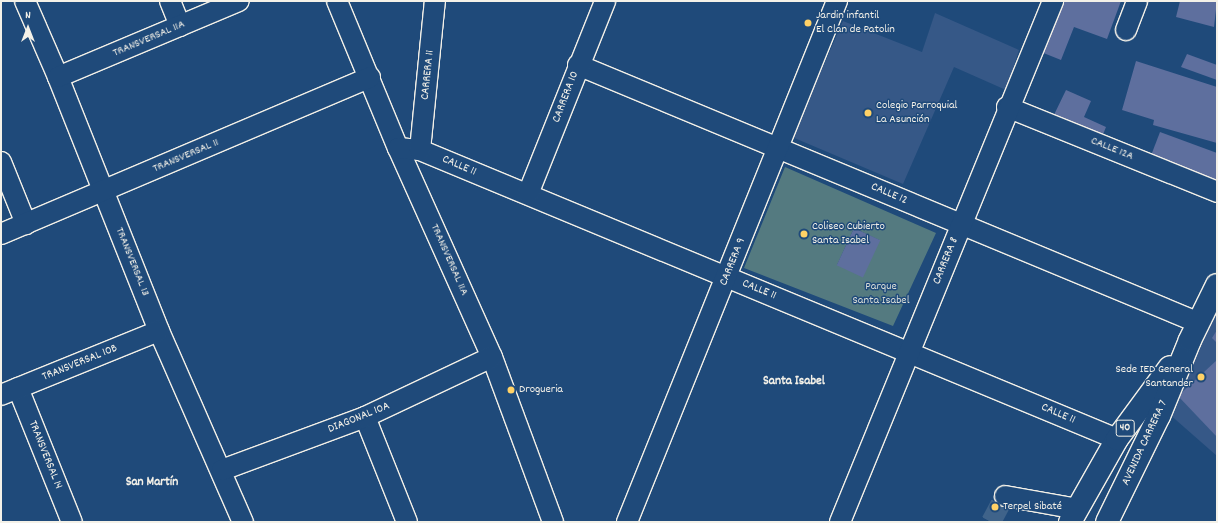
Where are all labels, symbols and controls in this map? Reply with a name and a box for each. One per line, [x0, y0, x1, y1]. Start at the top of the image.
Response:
north arrow [8, 8, 48, 48]
text: N [25, 8, 31, 24]
place label: Jardin infantil El Clan de Patolin [816, 9, 895, 37]
street label: TRANSVERSAL 11A [111, 17, 187, 61]
marker: Jardin infantil El Clan de Patolin [803, 18, 813, 28]
street label: CARRERA 11 [418, 49, 438, 101]
street label: CARRERA 10 [550, 69, 582, 125]
place label: Colegio Parroquial La Asunción [876, 99, 957, 127]
marker: Colegio Parroquial La Asunción [863, 108, 873, 118]
street label: CALLE 12A [1088, 134, 1136, 164]
street label: TRANSVERSAL 11 [151, 136, 221, 176]
street label: CALLE 11 [440, 152, 478, 180]
street label: CALLE 12 [869, 180, 909, 208]
place label: Coliseo Cubierto Santa Isabel [812, 220, 885, 248]
street label: TRANSVERSAL 11A [427, 222, 471, 298]
street label: TRANSVERSAL 13 [112, 225, 152, 299]
marker: Coliseo Cubierto Santa Isabel [799, 229, 809, 239]
street label: CARRERA 8 [930, 235, 962, 287]
street label: CARRERA 9 [717, 236, 749, 288]
street label: CALLE 11 [740, 277, 778, 303]
park label: Parque Santa Isabel [853, 280, 909, 308]
street label: TRANSVERSAL 10B [40, 341, 120, 385]
place label: Sede IED General Santander [1116, 363, 1193, 391]
marker: Sede IED General Santander [1196, 372, 1206, 382]
district label: Santa Isabel [763, 374, 825, 390]
place label: Drogueria [519, 383, 563, 397]
marker: Drogueria [506, 385, 516, 395]
street label: AVENIDA CARRERA 7 [1119, 398, 1171, 488]
street label: DIAGONAL 10A [326, 399, 392, 437]
street label: CALLE 11 [1039, 400, 1077, 428]
street label: TRANSVERSAL 14 [25, 419, 65, 491]
road number: 40 [1115, 419, 1135, 437]
district label: San Martín [126, 475, 178, 491]
place label: Terpel Sibaté [1003, 500, 1062, 514]
marker: Terpel Sibaté [990, 502, 1000, 512]

